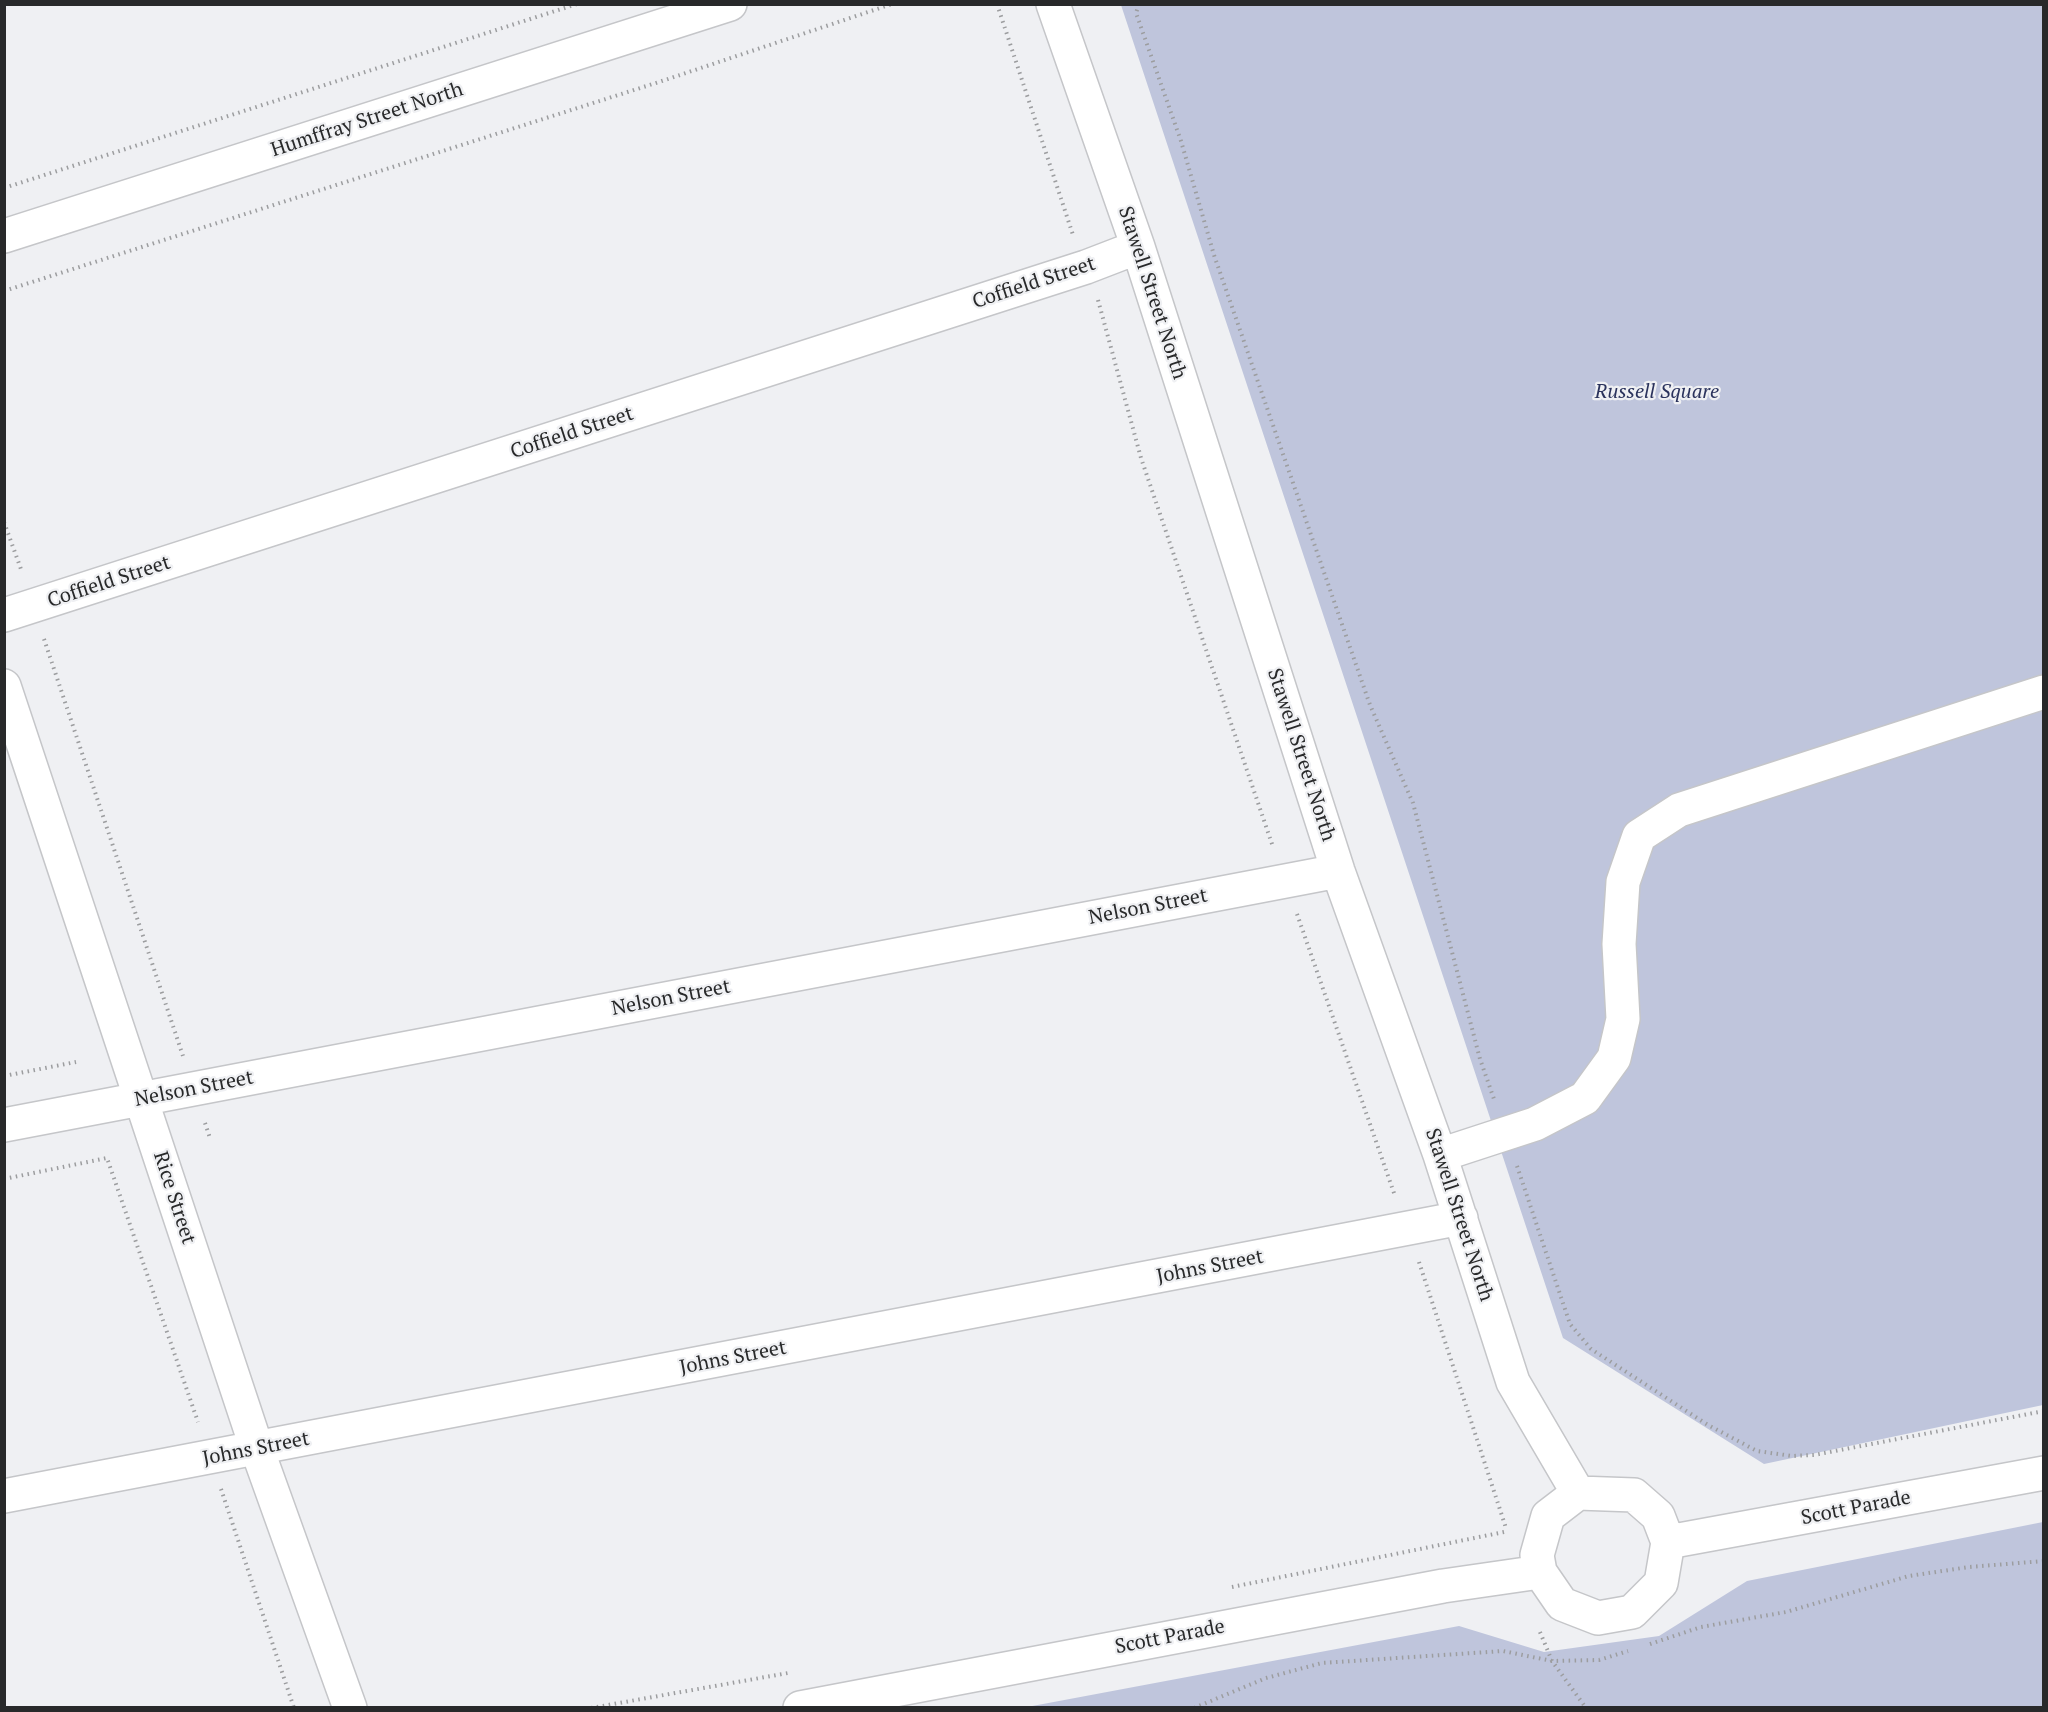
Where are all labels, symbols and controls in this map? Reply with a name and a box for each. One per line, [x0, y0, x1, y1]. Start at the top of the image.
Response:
street label: Humffray Street North [268, 78, 466, 162]
street label: Stawell Street North [1113, 204, 1191, 382]
street label: Coffield Street [970, 252, 1098, 314]
park label: Russell Square [1595, 380, 1719, 404]
street label: Coffield Street [508, 402, 636, 464]
street label: Coffield Street [45, 551, 173, 613]
street label: Stawell Street North [1262, 666, 1340, 844]
street label: Nelson Street [1087, 884, 1209, 930]
street label: Nelson Street [610, 975, 732, 1021]
street label: Nelson Street [133, 1066, 255, 1112]
street label: Stawell Street North [1420, 1126, 1498, 1304]
street label: Rice Street [148, 1149, 200, 1247]
street label: Johns Street [1155, 1245, 1265, 1289]
street label: Johns Street [678, 1336, 788, 1380]
street label: Johns Street [201, 1427, 311, 1471]
street label: Scott Parade [1799, 1486, 1913, 1530]
street label: Scott Parade [1113, 1615, 1227, 1659]

